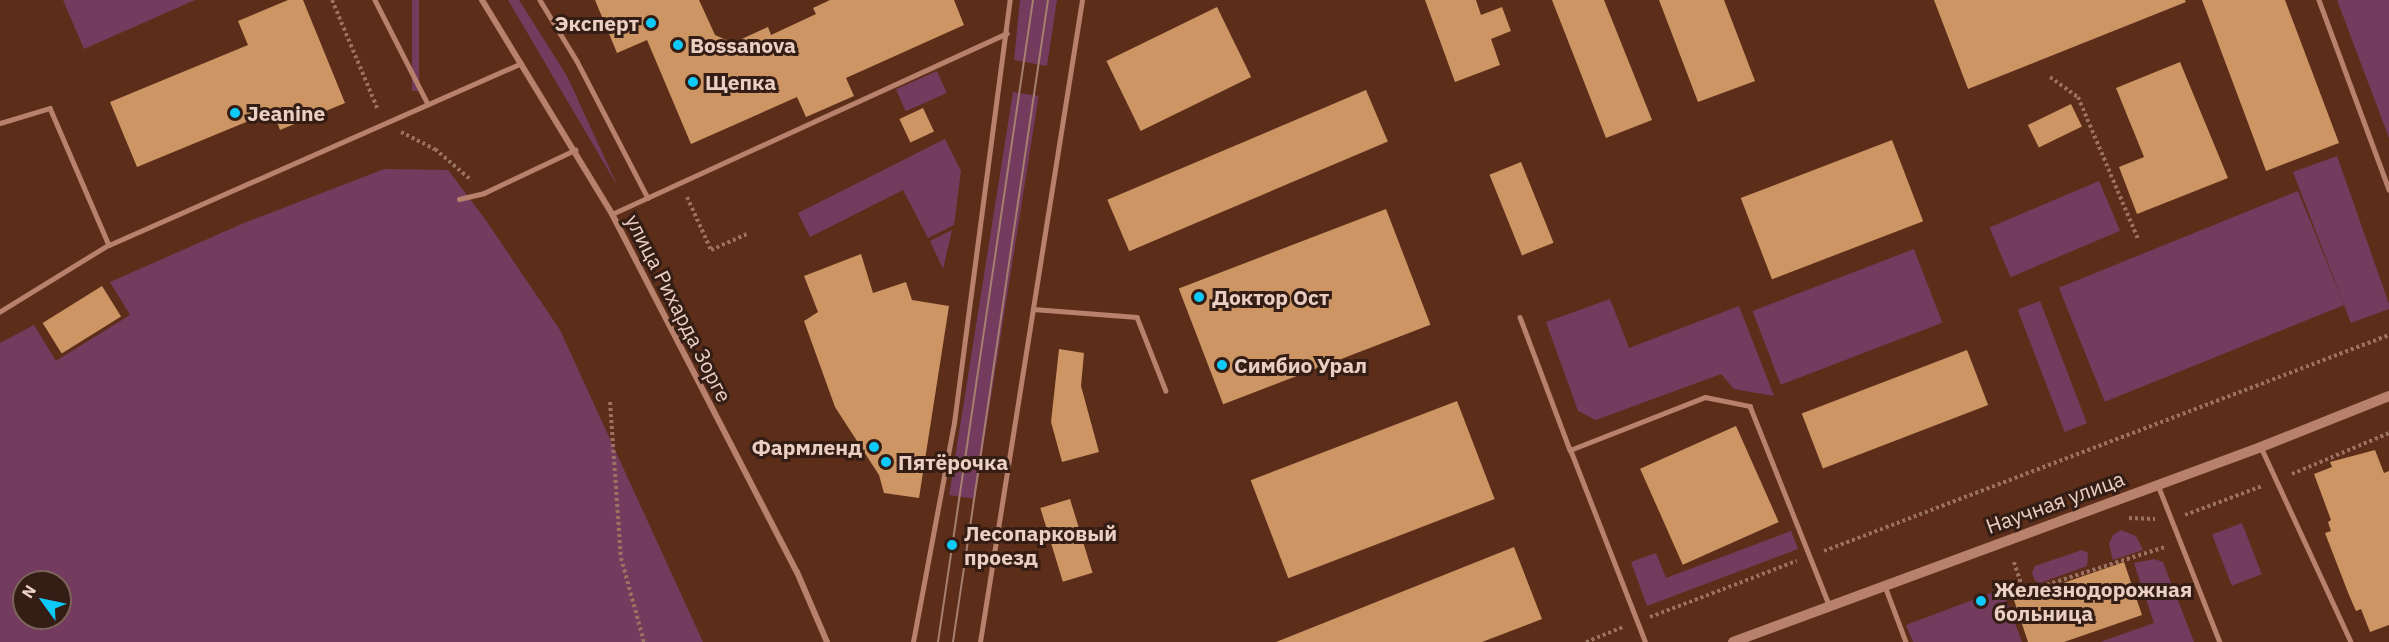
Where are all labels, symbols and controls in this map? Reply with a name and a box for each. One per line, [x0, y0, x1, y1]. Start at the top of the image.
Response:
place label: Эксперт [555, 10, 639, 36]
marker: Эксперт [644, 16, 658, 30]
place label: Bossanova [690, 32, 796, 58]
marker: Bossanova [671, 38, 685, 52]
place label: Щепка [705, 69, 776, 95]
marker: Щепка [686, 75, 700, 89]
place label: Jeanine [247, 100, 325, 126]
marker: Jeanine [228, 106, 242, 120]
street label: улица Рихарда Зорге [621, 210, 737, 406]
place label: Доктор Ост [1212, 284, 1329, 310]
marker: Доктор Ост [1190, 288, 1208, 306]
place label: Симбио Урал [1234, 352, 1367, 378]
marker: Симбио Урал [1215, 358, 1229, 372]
place label: Фармленд [752, 434, 862, 460]
marker: Фармленд [867, 440, 881, 454]
place label: Пятёрочка [898, 449, 1008, 475]
marker: Пятёрочка [879, 455, 893, 469]
street label: Научная улица [1982, 465, 2128, 539]
place label: Лесопарковый проезд [964, 520, 1117, 570]
marker: Лесопарковый проезд [945, 538, 959, 552]
north arrow [12, 570, 72, 630]
place label: Железнодорожная больница [1994, 576, 2192, 626]
text: N [17, 581, 40, 602]
marker: Железнодорожная больница [1972, 592, 1990, 610]

